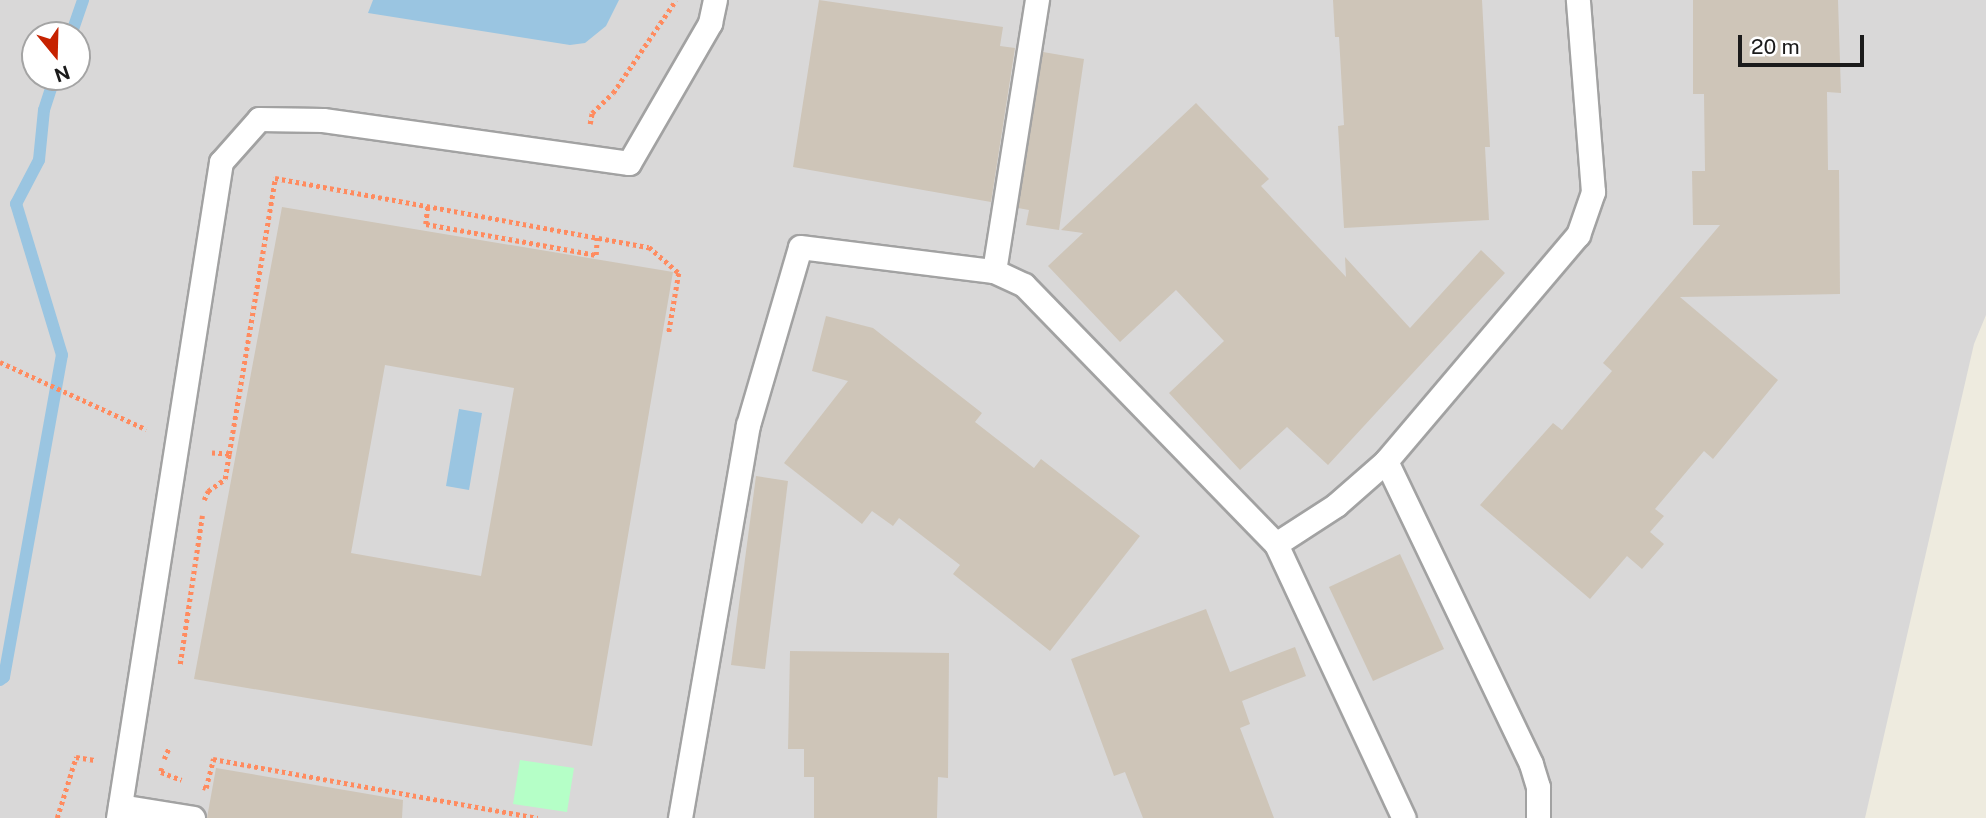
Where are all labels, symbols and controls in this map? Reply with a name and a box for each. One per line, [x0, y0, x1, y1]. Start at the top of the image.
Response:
north arrow [21, 21, 91, 91]
scale bar [1741, 21, 1867, 65]
text: 20 m [1751, 34, 1800, 59]
text: N [52, 61, 73, 87]

